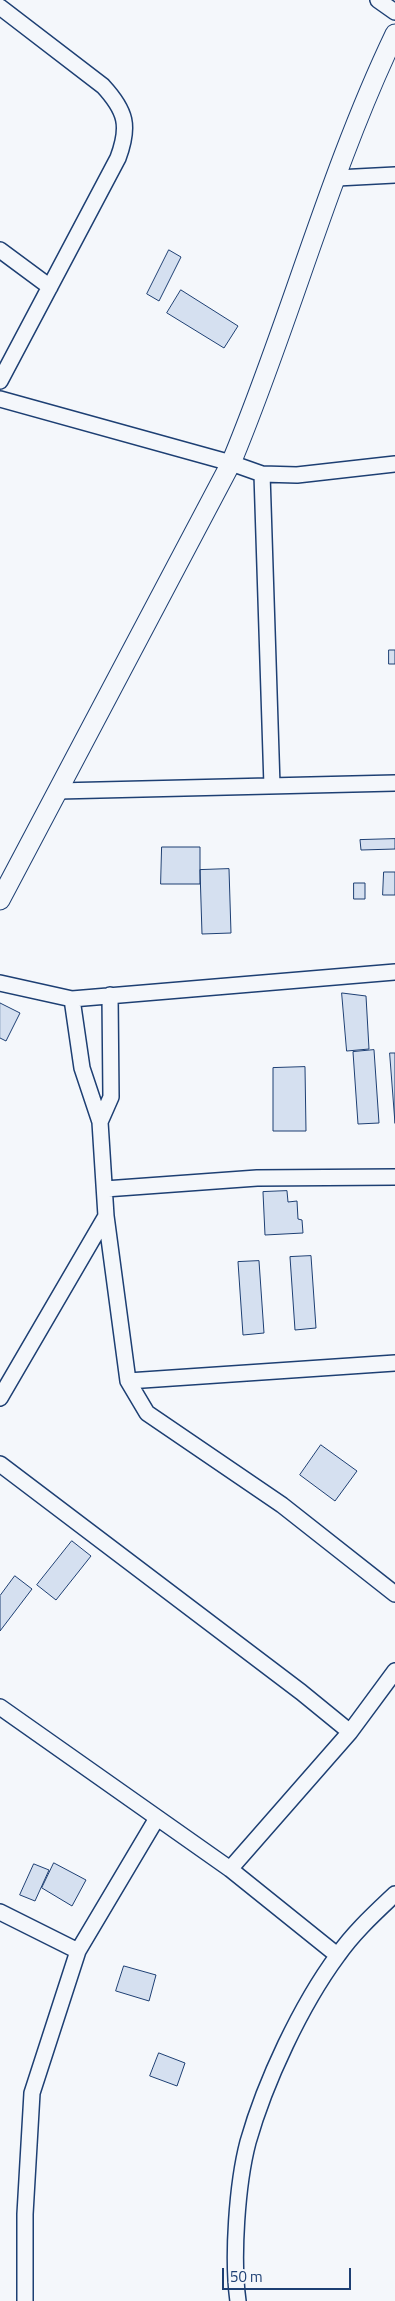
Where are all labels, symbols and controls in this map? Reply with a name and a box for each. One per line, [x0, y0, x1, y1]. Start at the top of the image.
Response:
scale bar [225, 2258, 354, 2290]
text: 50 m [230, 2265, 263, 2288]

